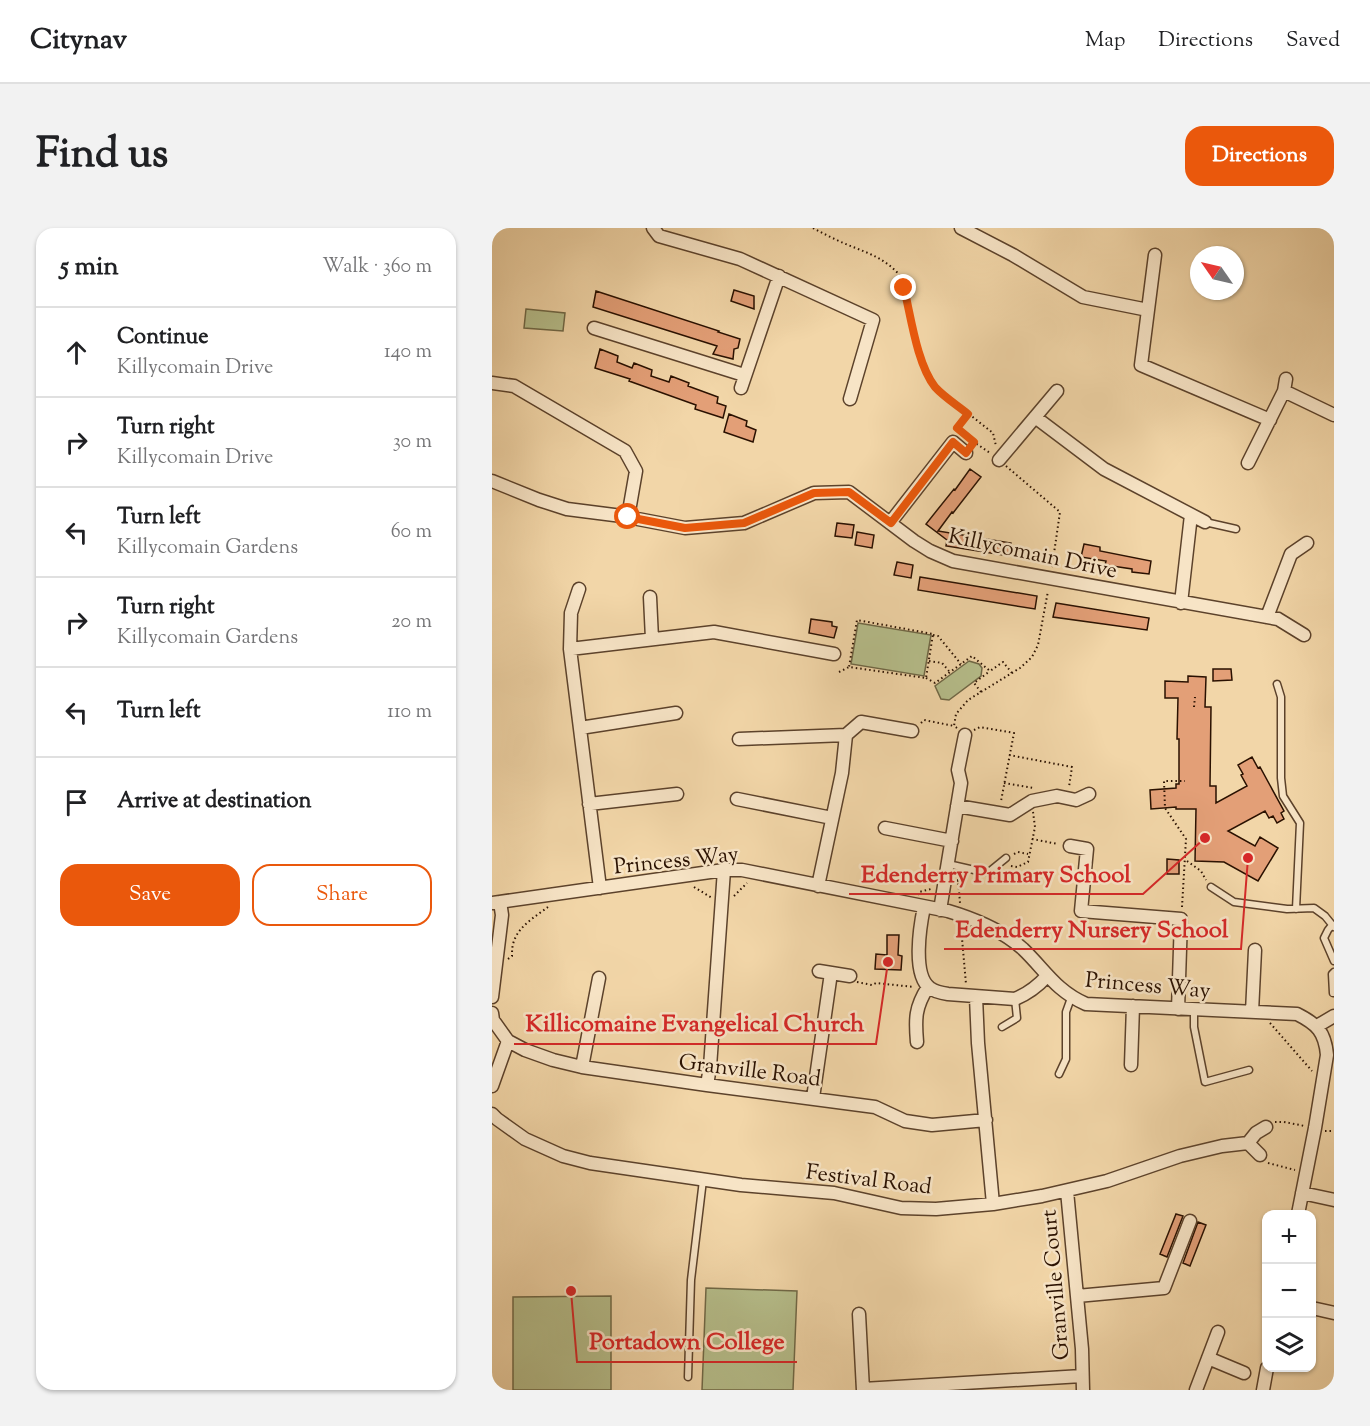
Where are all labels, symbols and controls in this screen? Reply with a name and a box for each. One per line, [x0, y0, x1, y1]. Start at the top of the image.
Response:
text: Citynav [30, 21, 127, 61]
text: Map [1085, 26, 1125, 56]
text: Directions [1158, 26, 1253, 56]
text: Saved [1286, 26, 1340, 56]
text: Find us [36, 126, 168, 186]
button: Directions [1185, 126, 1334, 186]
north arrow [1190, 246, 1244, 300]
text: 5 min [60, 249, 119, 286]
text: Walk · 360 m [322, 253, 432, 282]
route end [890, 274, 916, 300]
text: Continue [117, 322, 208, 354]
icon: ahead [60, 336, 93, 369]
text: 140 m [384, 338, 432, 367]
text: Killycomain Drive [117, 354, 273, 383]
text: Turn right [117, 412, 214, 444]
icon: right [60, 426, 93, 459]
text: 30 m [393, 428, 432, 457]
text: Killycomain Drive [117, 444, 273, 473]
text: Turn left [117, 502, 200, 534]
route start [614, 503, 640, 529]
icon: left [60, 516, 93, 549]
text: 60 m [391, 518, 432, 547]
street label: Killycomain Drive [945, 521, 1120, 588]
text: Killycomain Gardens [117, 534, 298, 563]
text: Turn right [117, 592, 214, 624]
icon: right [60, 606, 93, 639]
text: 20 m [391, 608, 432, 637]
text: Killycomain Gardens [117, 624, 298, 653]
icon: left [60, 696, 93, 729]
text: Turn left [117, 696, 200, 728]
text: 110 m [387, 698, 432, 727]
icon: arrive [60, 786, 93, 819]
text: Arrive at destination [117, 786, 312, 818]
street label: Princess Way [612, 840, 740, 884]
callout: Edenderry Primary School [849, 852, 1143, 894]
text: Edenderry Primary School [861, 859, 1131, 893]
button: Save [60, 864, 240, 926]
button: Share [252, 864, 432, 926]
callout: Edenderry Nursery School [944, 907, 1241, 949]
text: Edenderry Nursery School [956, 914, 1229, 948]
street label: Princess Way [1084, 966, 1212, 1008]
callout: Killicomaine Evangelical Church [514, 1002, 876, 1044]
text: Killicomaine Evangelical Church [526, 1008, 865, 1042]
street label: Granville Road [677, 1047, 823, 1097]
street label: Festival Road [804, 1157, 933, 1205]
street label: Granville Court [1034, 1208, 1080, 1361]
map controls [1262, 1210, 1316, 1372]
button: + [1262, 1210, 1316, 1264]
button: − [1262, 1264, 1316, 1318]
button: layers [1262, 1318, 1316, 1372]
callout: Portadown College [577, 1320, 797, 1362]
text: Portadown College [589, 1326, 785, 1360]

